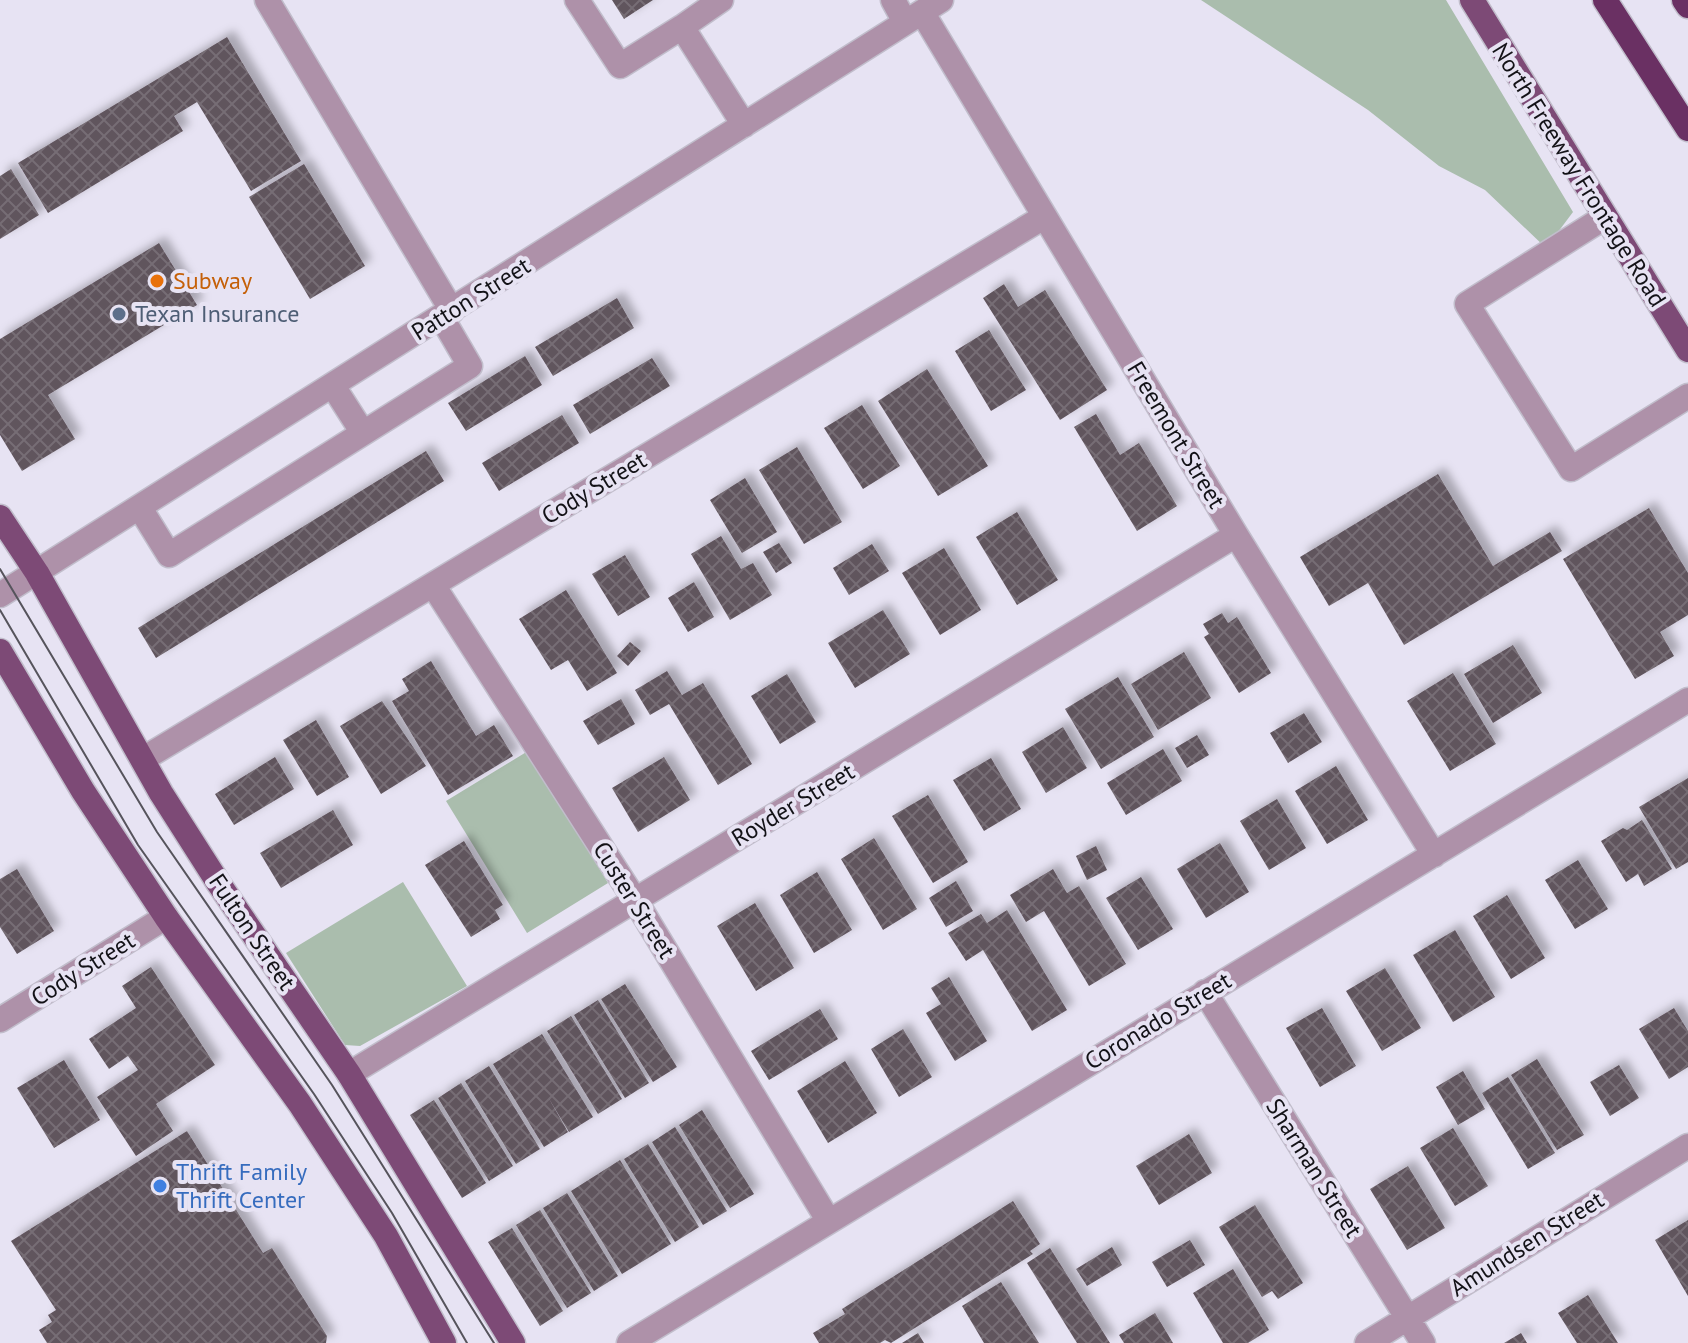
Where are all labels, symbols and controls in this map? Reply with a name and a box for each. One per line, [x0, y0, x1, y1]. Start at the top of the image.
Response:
street label: North Freeway Frontage Road [1485, 37, 1673, 312]
street label: Patton Street [406, 250, 536, 347]
place label: Subway [173, 265, 252, 296]
marker: Subway [148, 272, 166, 290]
place label: Texan Insurance [135, 298, 300, 329]
marker: Texan Insurance [110, 305, 128, 323]
street label: Freemont Street [1120, 356, 1232, 514]
street label: Cody Street [536, 444, 652, 531]
street label: Royder Street [726, 756, 860, 853]
street label: Custer Street [586, 835, 683, 964]
street label: Fulton Street [202, 868, 303, 996]
street label: Cody Street [25, 925, 140, 1013]
street label: Coronado Street [1079, 965, 1237, 1076]
street label: Sharman Street [1259, 1092, 1369, 1243]
place label: Thrift Family Thrift Center [176, 1156, 307, 1215]
marker: Thrift Family Thrift Center [151, 1177, 169, 1195]
street label: Amundsen Street [1444, 1184, 1609, 1303]

